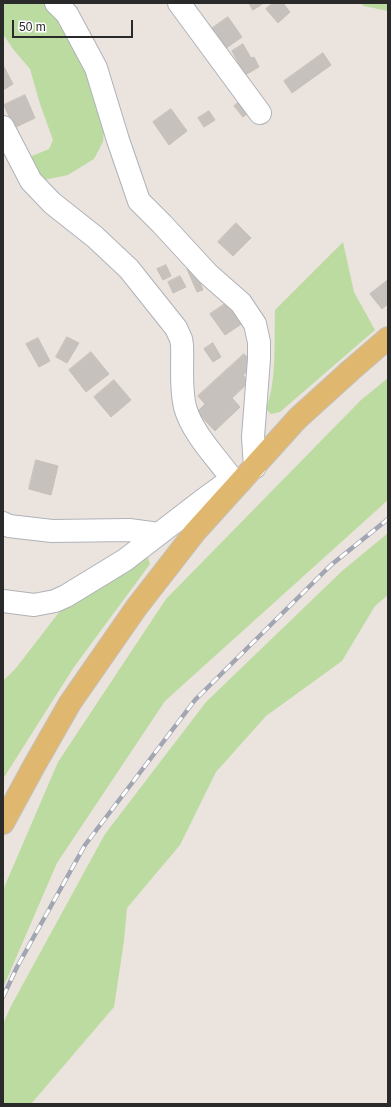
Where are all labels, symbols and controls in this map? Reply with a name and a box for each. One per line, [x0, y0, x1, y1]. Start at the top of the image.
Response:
scale bar [14, 12, 135, 38]
text: 50 m [19, 20, 46, 34]

